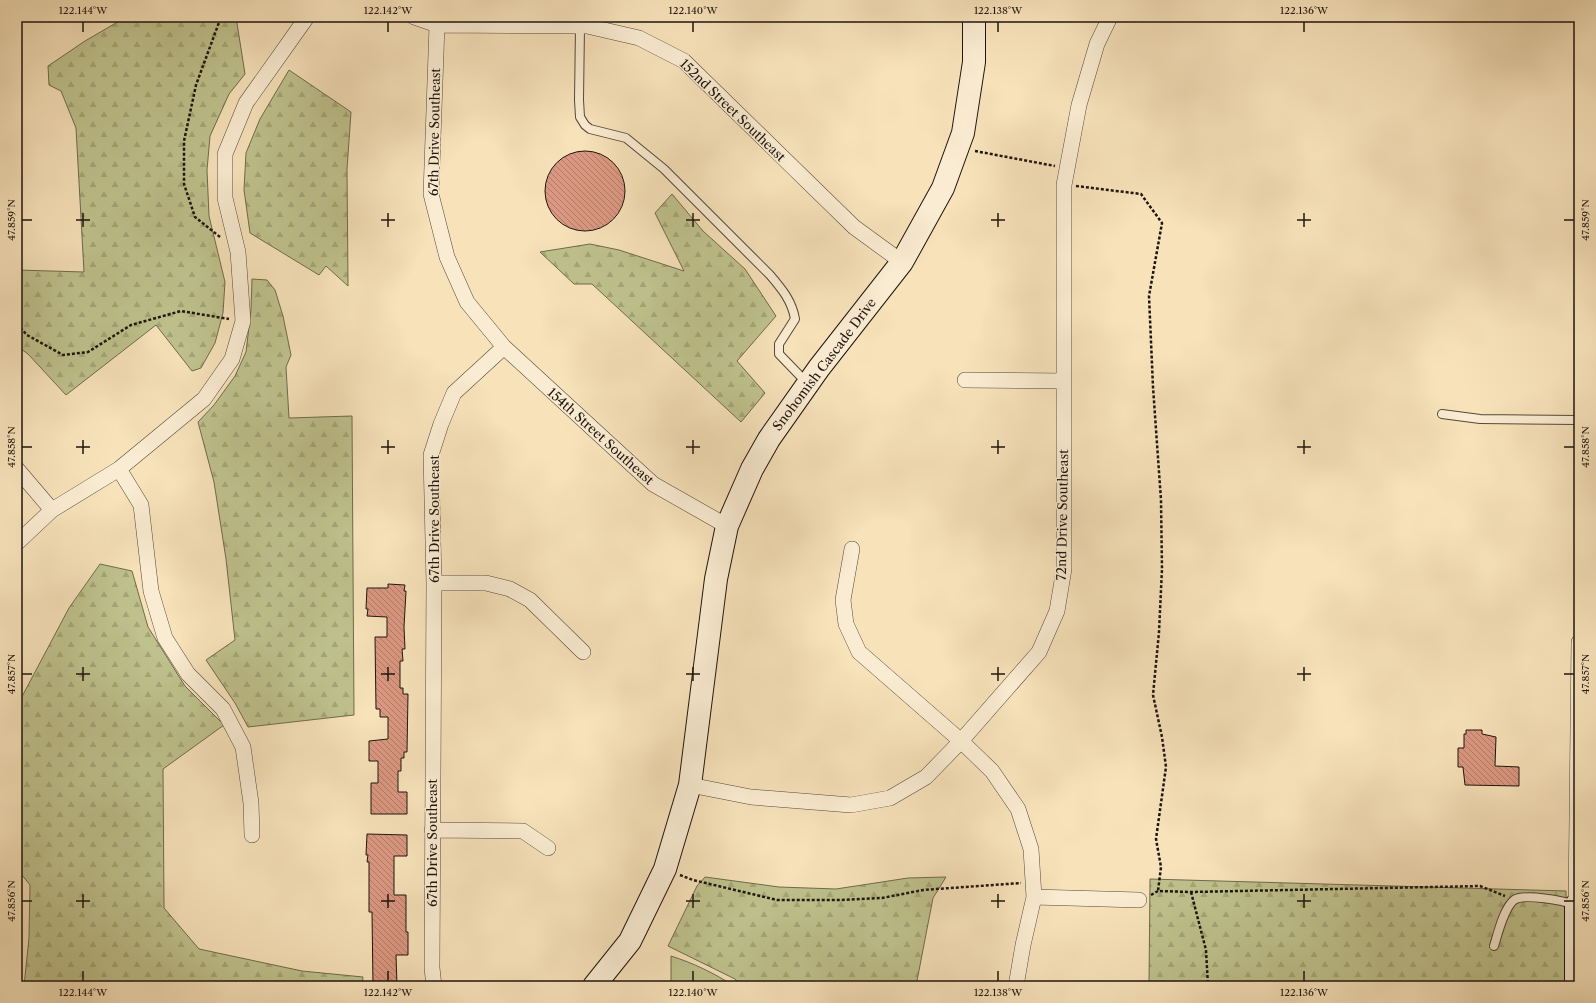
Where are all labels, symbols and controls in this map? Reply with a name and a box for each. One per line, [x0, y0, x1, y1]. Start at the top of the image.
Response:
text: 122.144°W [59, 4, 108, 17]
text: 122.142°W [364, 4, 413, 17]
text: 122.140°W [669, 4, 719, 17]
text: 122.138°W [974, 4, 1023, 17]
text: 122.136°W [1280, 4, 1329, 17]
street label: 152nd Street Southeast [677, 55, 789, 165]
street label: 67th Drive Southeast [425, 67, 443, 196]
text: 47.859°N [5, 199, 18, 241]
text: 47.859°N [1579, 199, 1592, 241]
street label: Snohomish Cascade Drive [769, 294, 879, 434]
street label: 154th Street Southeast [545, 384, 658, 488]
text: 47.858°N [5, 426, 18, 468]
text: 47.858°N [1579, 426, 1592, 468]
street label: 72nd Drive Southeast [1053, 449, 1071, 581]
street label: 67th Drive Southeast [426, 455, 442, 583]
text: 47.857°N [5, 654, 18, 694]
text: 47.857°N [1579, 654, 1592, 694]
street label: 67th Drive Southeast [424, 779, 440, 907]
text: 47.856°N [5, 880, 18, 922]
text: 47.856°N [1579, 880, 1592, 922]
text: 122.144°W [59, 986, 108, 999]
text: 122.142°W [364, 986, 413, 999]
text: 122.140°W [669, 986, 719, 999]
text: 122.138°W [974, 986, 1023, 999]
text: 122.136°W [1280, 986, 1329, 999]

